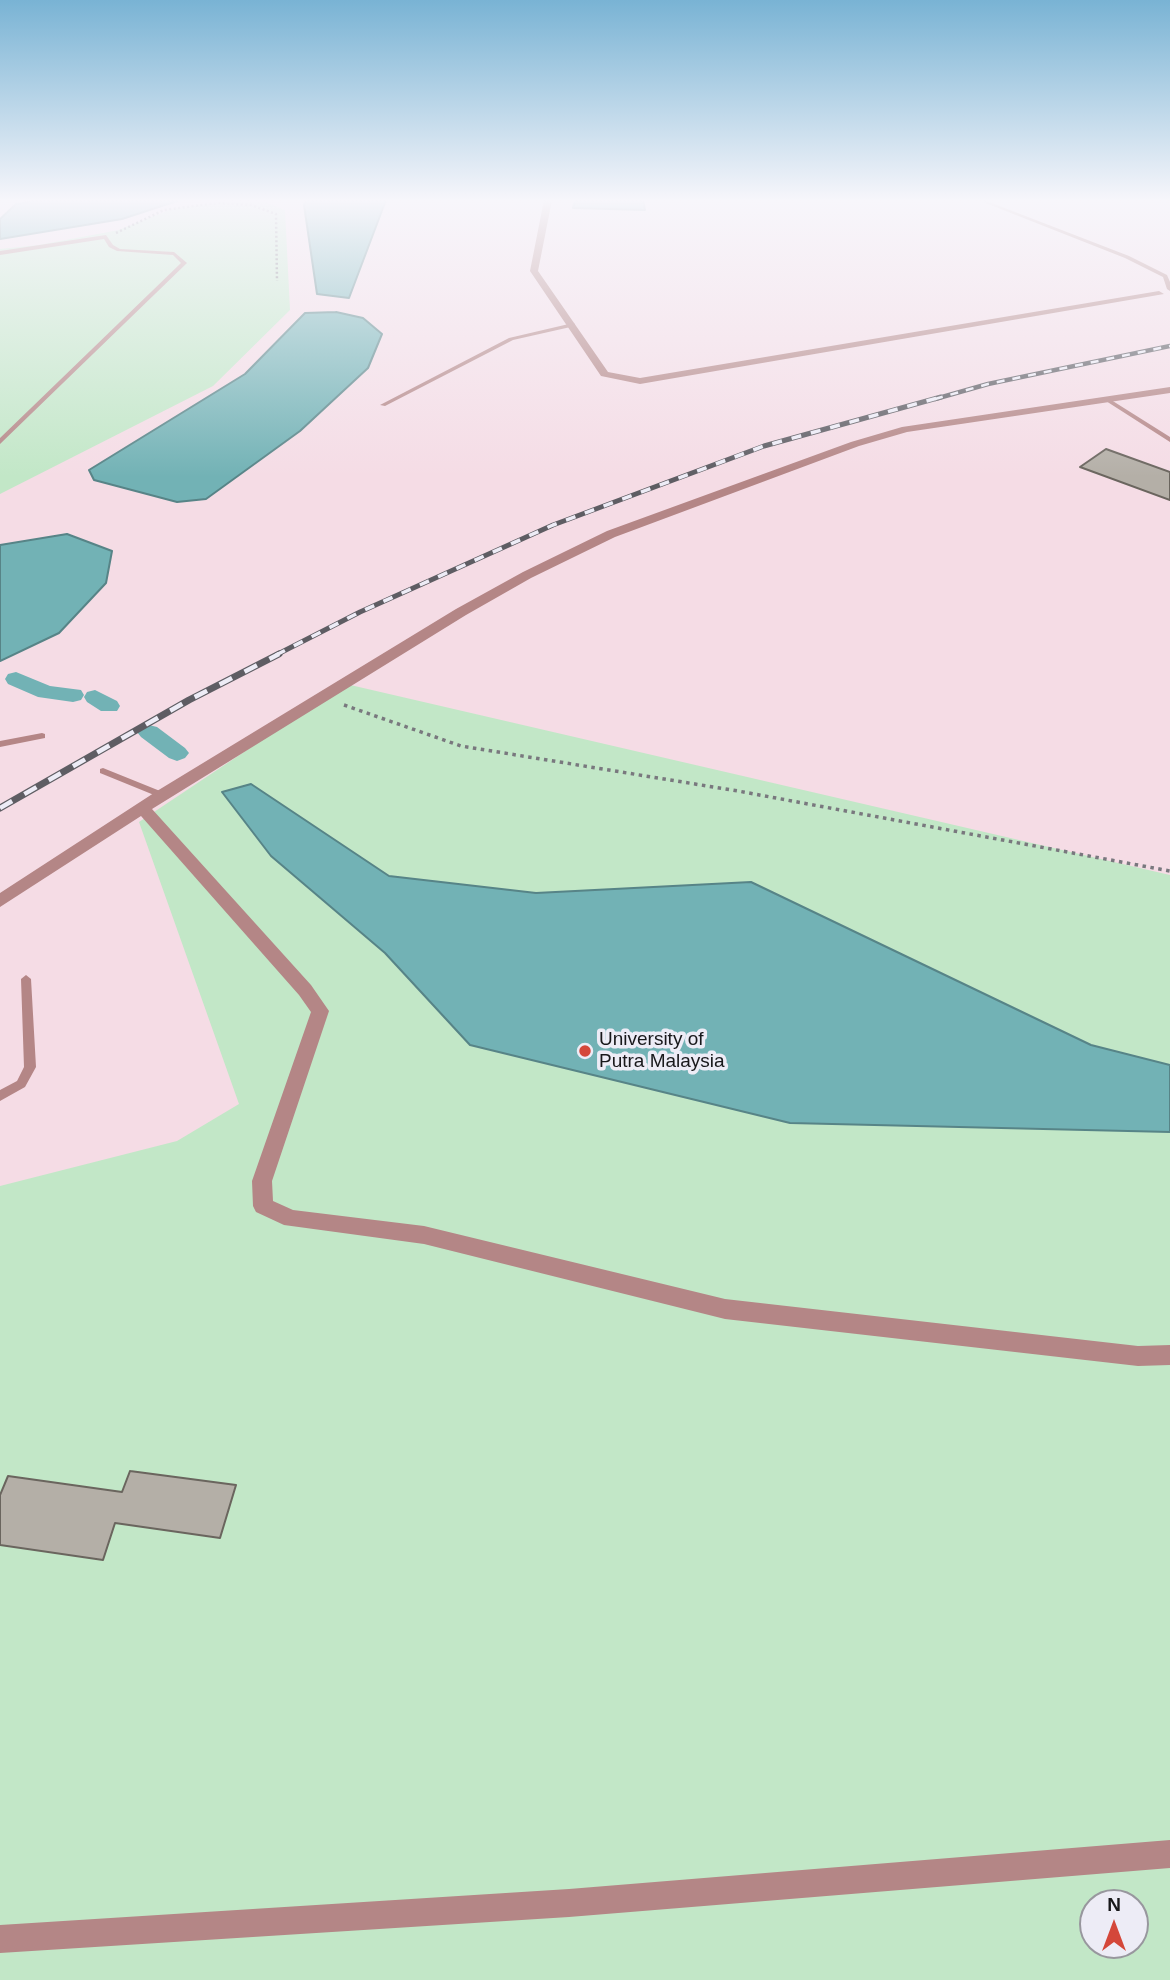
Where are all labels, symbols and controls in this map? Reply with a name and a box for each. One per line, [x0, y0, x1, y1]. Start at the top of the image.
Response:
place label: University of Putra Malaysia [599, 1029, 725, 1073]
marker: University of Putra Malaysia [577, 1043, 593, 1059]
north arrow [1079, 1889, 1149, 1959]
text: N [1107, 1894, 1121, 1915]

